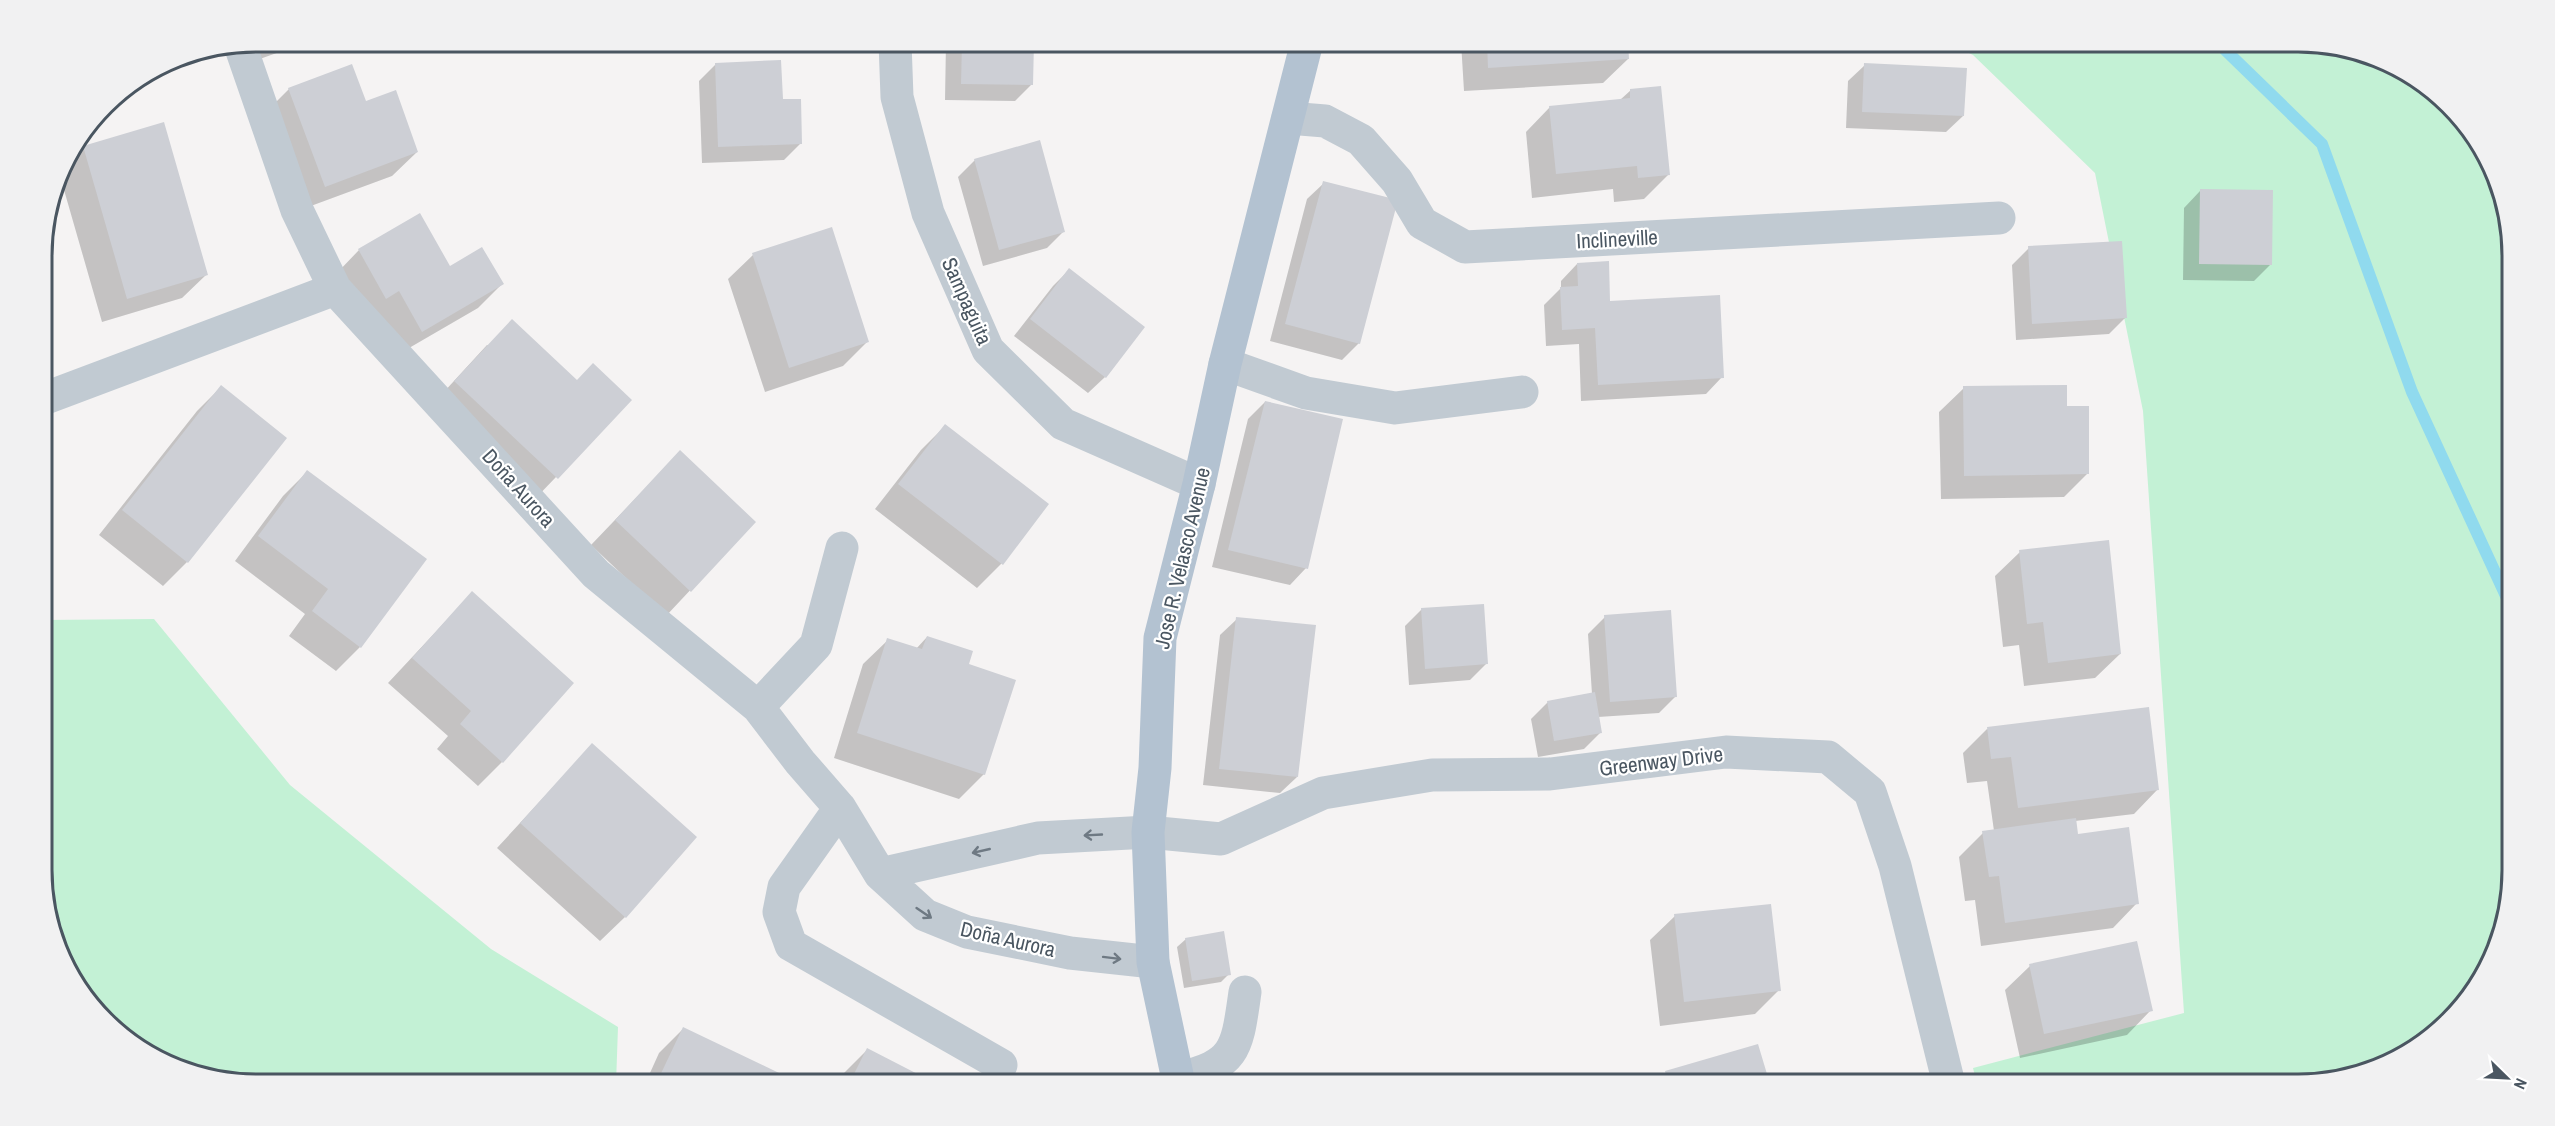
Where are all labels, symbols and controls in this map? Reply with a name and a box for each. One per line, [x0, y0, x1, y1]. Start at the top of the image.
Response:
street label: Inclineville [1576, 222, 1658, 256]
street label: Sampaguita [935, 253, 999, 350]
street label: Doña Aurora [476, 442, 562, 534]
street label: Jose R. Velasco Avenue [1147, 464, 1217, 652]
street label: Greenway Drive [1597, 739, 1725, 783]
one-way arrow [1084, 829, 1104, 840]
one-way arrow [971, 845, 990, 857]
one-way arrow [915, 906, 932, 919]
street label: Doña Aurora [958, 914, 1059, 964]
one-way arrow [1101, 952, 1121, 963]
north arrow [2477, 1048, 2537, 1108]
text: N [2509, 1075, 2533, 1093]

